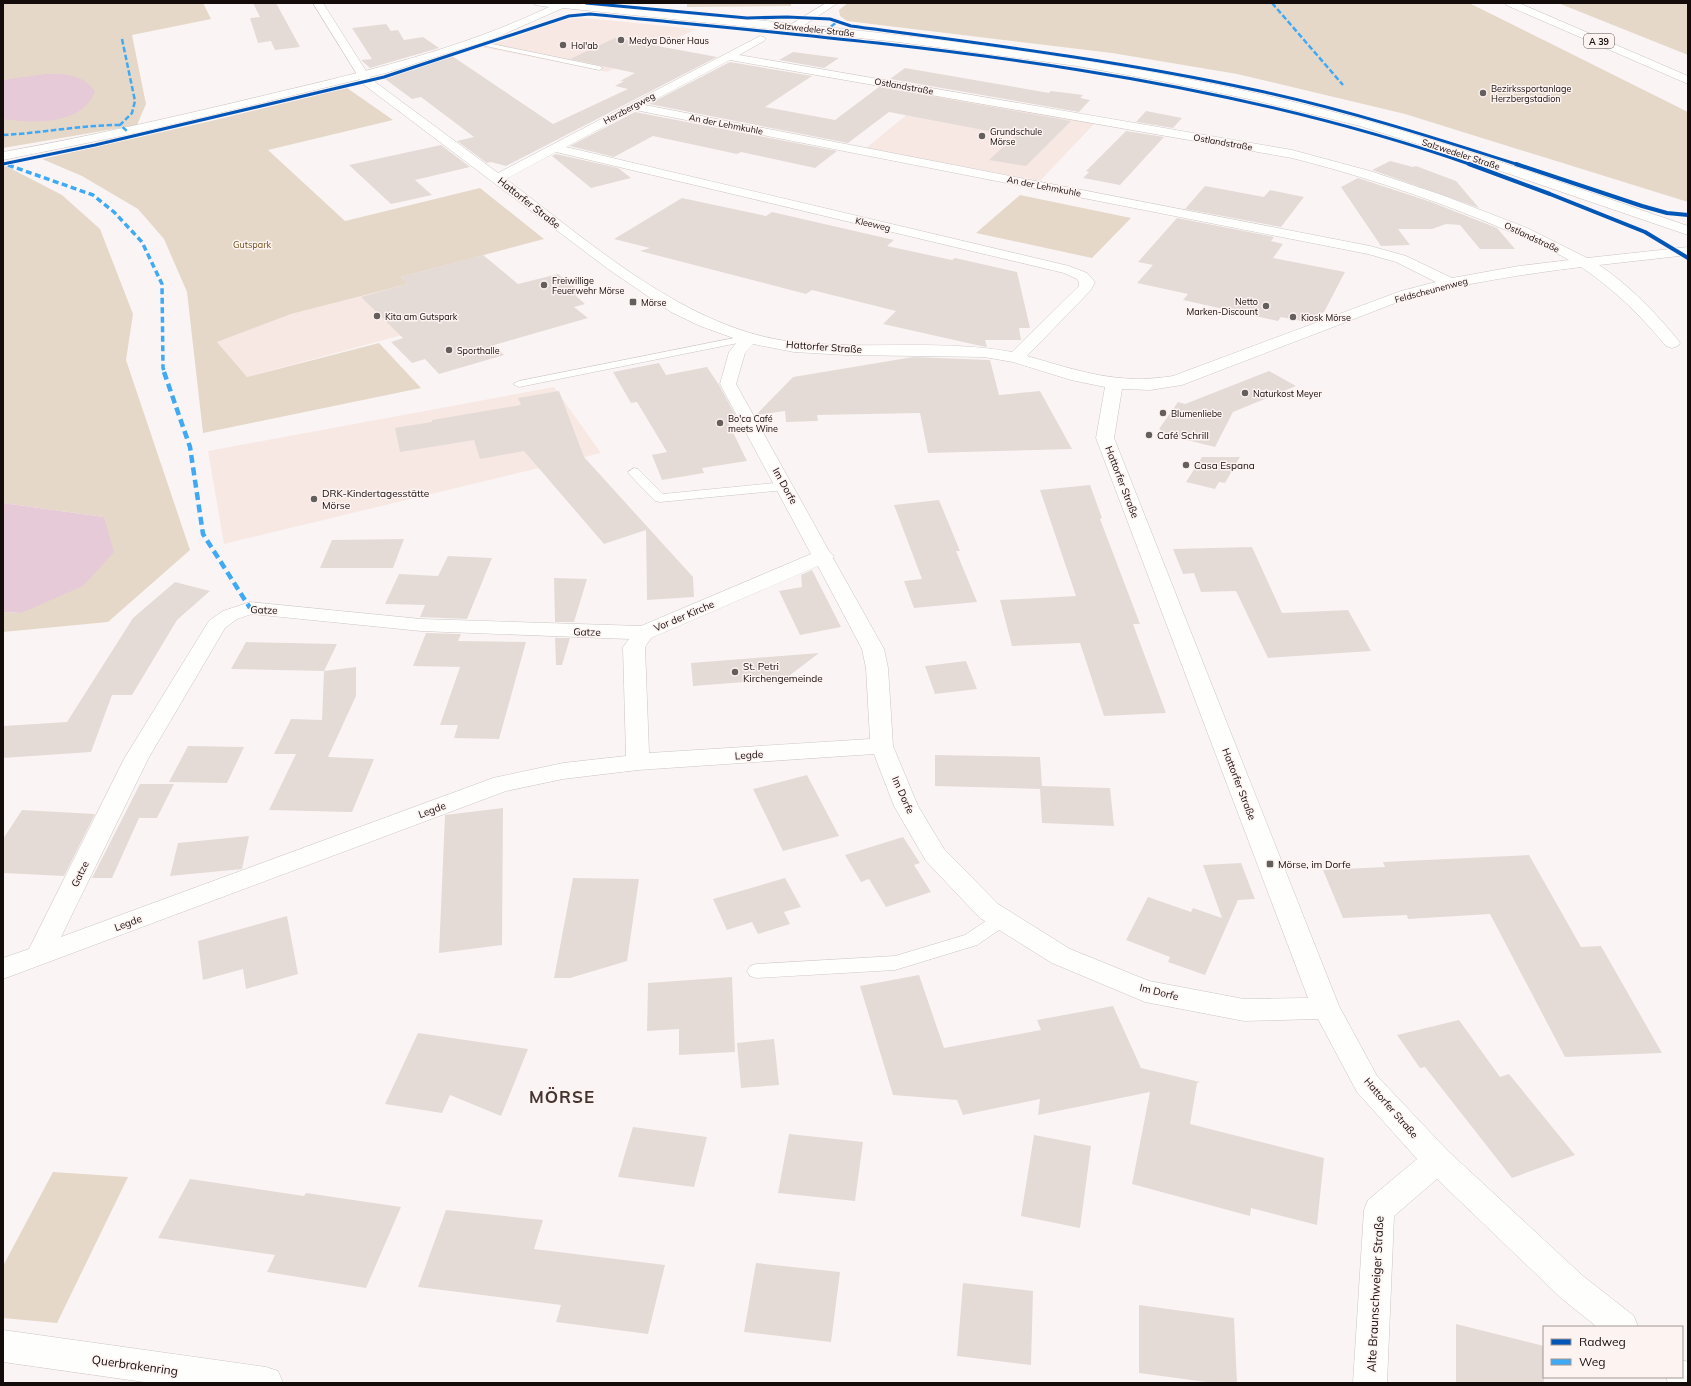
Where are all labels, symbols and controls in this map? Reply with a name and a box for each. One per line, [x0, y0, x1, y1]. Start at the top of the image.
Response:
street label: Salzwedeler Straße [773, 19, 855, 39]
road number: A 39 [1584, 34, 1614, 48]
marker: Medya Döner Haus [616, 35, 626, 45]
place label: Medya Döner Haus [629, 35, 709, 47]
marker: Hol'ab [558, 40, 568, 50]
place label: Hol'ab [571, 40, 598, 51]
street label: Ostlandstraße [874, 75, 934, 97]
place label: Bezirkssportanlage Herzbergstadion [1491, 83, 1571, 104]
marker: Bezirkssportanlage Herzbergstadion [1478, 88, 1488, 98]
street label: Herzbergweg [601, 90, 657, 126]
street label: An der Lehmkuhle [688, 111, 764, 137]
place label: Grundschule Mörse [990, 126, 1042, 147]
marker: Grundschule Mörse [977, 131, 987, 141]
street label: Ostlandstraße [1193, 131, 1253, 153]
street label: Salzwedeler Straße [1421, 136, 1501, 172]
street label: An der Lehmkuhle [1006, 173, 1082, 199]
street label: Hattorfer Straße [495, 174, 563, 232]
street label: Kleeweg [854, 215, 892, 233]
street label: Ostlandstraße [1503, 219, 1561, 255]
park label: Gutspark [233, 239, 271, 250]
place label: Freiwillige Feuerwehr Mörse [552, 275, 624, 296]
street label: Feldscheunenweg [1393, 275, 1469, 305]
marker: Freiwillige Feuerwehr Mörse [539, 280, 549, 290]
place label: Netto Marken-Discount [1187, 296, 1258, 317]
marker: Mörse [628, 297, 638, 307]
place label: Mörse [641, 297, 667, 308]
marker: Netto Marken-Discount [1261, 301, 1271, 311]
marker: Kita am Gutspark [372, 311, 382, 321]
place label: Kita am Gutspark [385, 311, 458, 322]
marker: Kiosk Mörse [1288, 312, 1298, 322]
place label: Kiosk Mörse [1301, 312, 1351, 323]
street label: Hattorfer Straße [786, 338, 862, 356]
marker: Sporthalle [444, 345, 454, 355]
place label: Sporthalle [457, 345, 500, 356]
marker: Naturkost Meyer [1240, 388, 1250, 398]
place label: Naturkost Meyer [1253, 388, 1322, 400]
marker: Blumenliebe [1158, 408, 1168, 418]
place label: Blumenliebe [1171, 408, 1222, 419]
place label: Bo'ca Café meets Wine [728, 413, 778, 434]
marker: Bo'ca Café meets Wine [715, 418, 725, 428]
place label: Café Schrill [1157, 429, 1209, 442]
marker: Café Schrill [1144, 430, 1154, 440]
street label: Hattorfer Straße [1102, 444, 1142, 520]
place label: Casa Espana [1194, 459, 1255, 472]
marker: Casa Espana [1181, 460, 1191, 470]
street label: Im Dorfe [770, 465, 800, 507]
place label: DRK-Kindertagesstätte Mörse [322, 487, 429, 512]
marker: DRK-Kindertagesstätte Mörse [309, 494, 319, 504]
street label: Vor der Kirche [652, 597, 716, 635]
street label: Gatze [250, 603, 278, 617]
street label: Gatze [573, 625, 601, 639]
place label: St. Petri Kirchengemeinde [743, 660, 823, 685]
marker: St. Petri Kirchengemeinde [730, 667, 740, 677]
street label: Hattorfer Straße [1219, 746, 1259, 822]
street label: Legde [734, 748, 764, 762]
street label: Im Dorfe [889, 774, 917, 816]
street label: Legde [416, 799, 448, 821]
place label: Mörse, im Dorfe [1278, 858, 1351, 871]
street label: Gatze [68, 859, 92, 889]
marker: Mörse, im Dorfe [1265, 859, 1275, 869]
street label: Legde [112, 912, 144, 934]
street label: Im Dorfe [1138, 981, 1180, 1003]
street label: Hattorfer Straße [1361, 1075, 1421, 1141]
district label: MÖRSE [529, 1086, 595, 1107]
street label: Alte Braunschweiger Straße [1363, 1216, 1387, 1372]
legend [1543, 1326, 1683, 1378]
text: Radweg [1579, 1334, 1626, 1349]
street label: Querbrakenring [91, 1352, 179, 1378]
text: Weg [1579, 1354, 1605, 1369]

